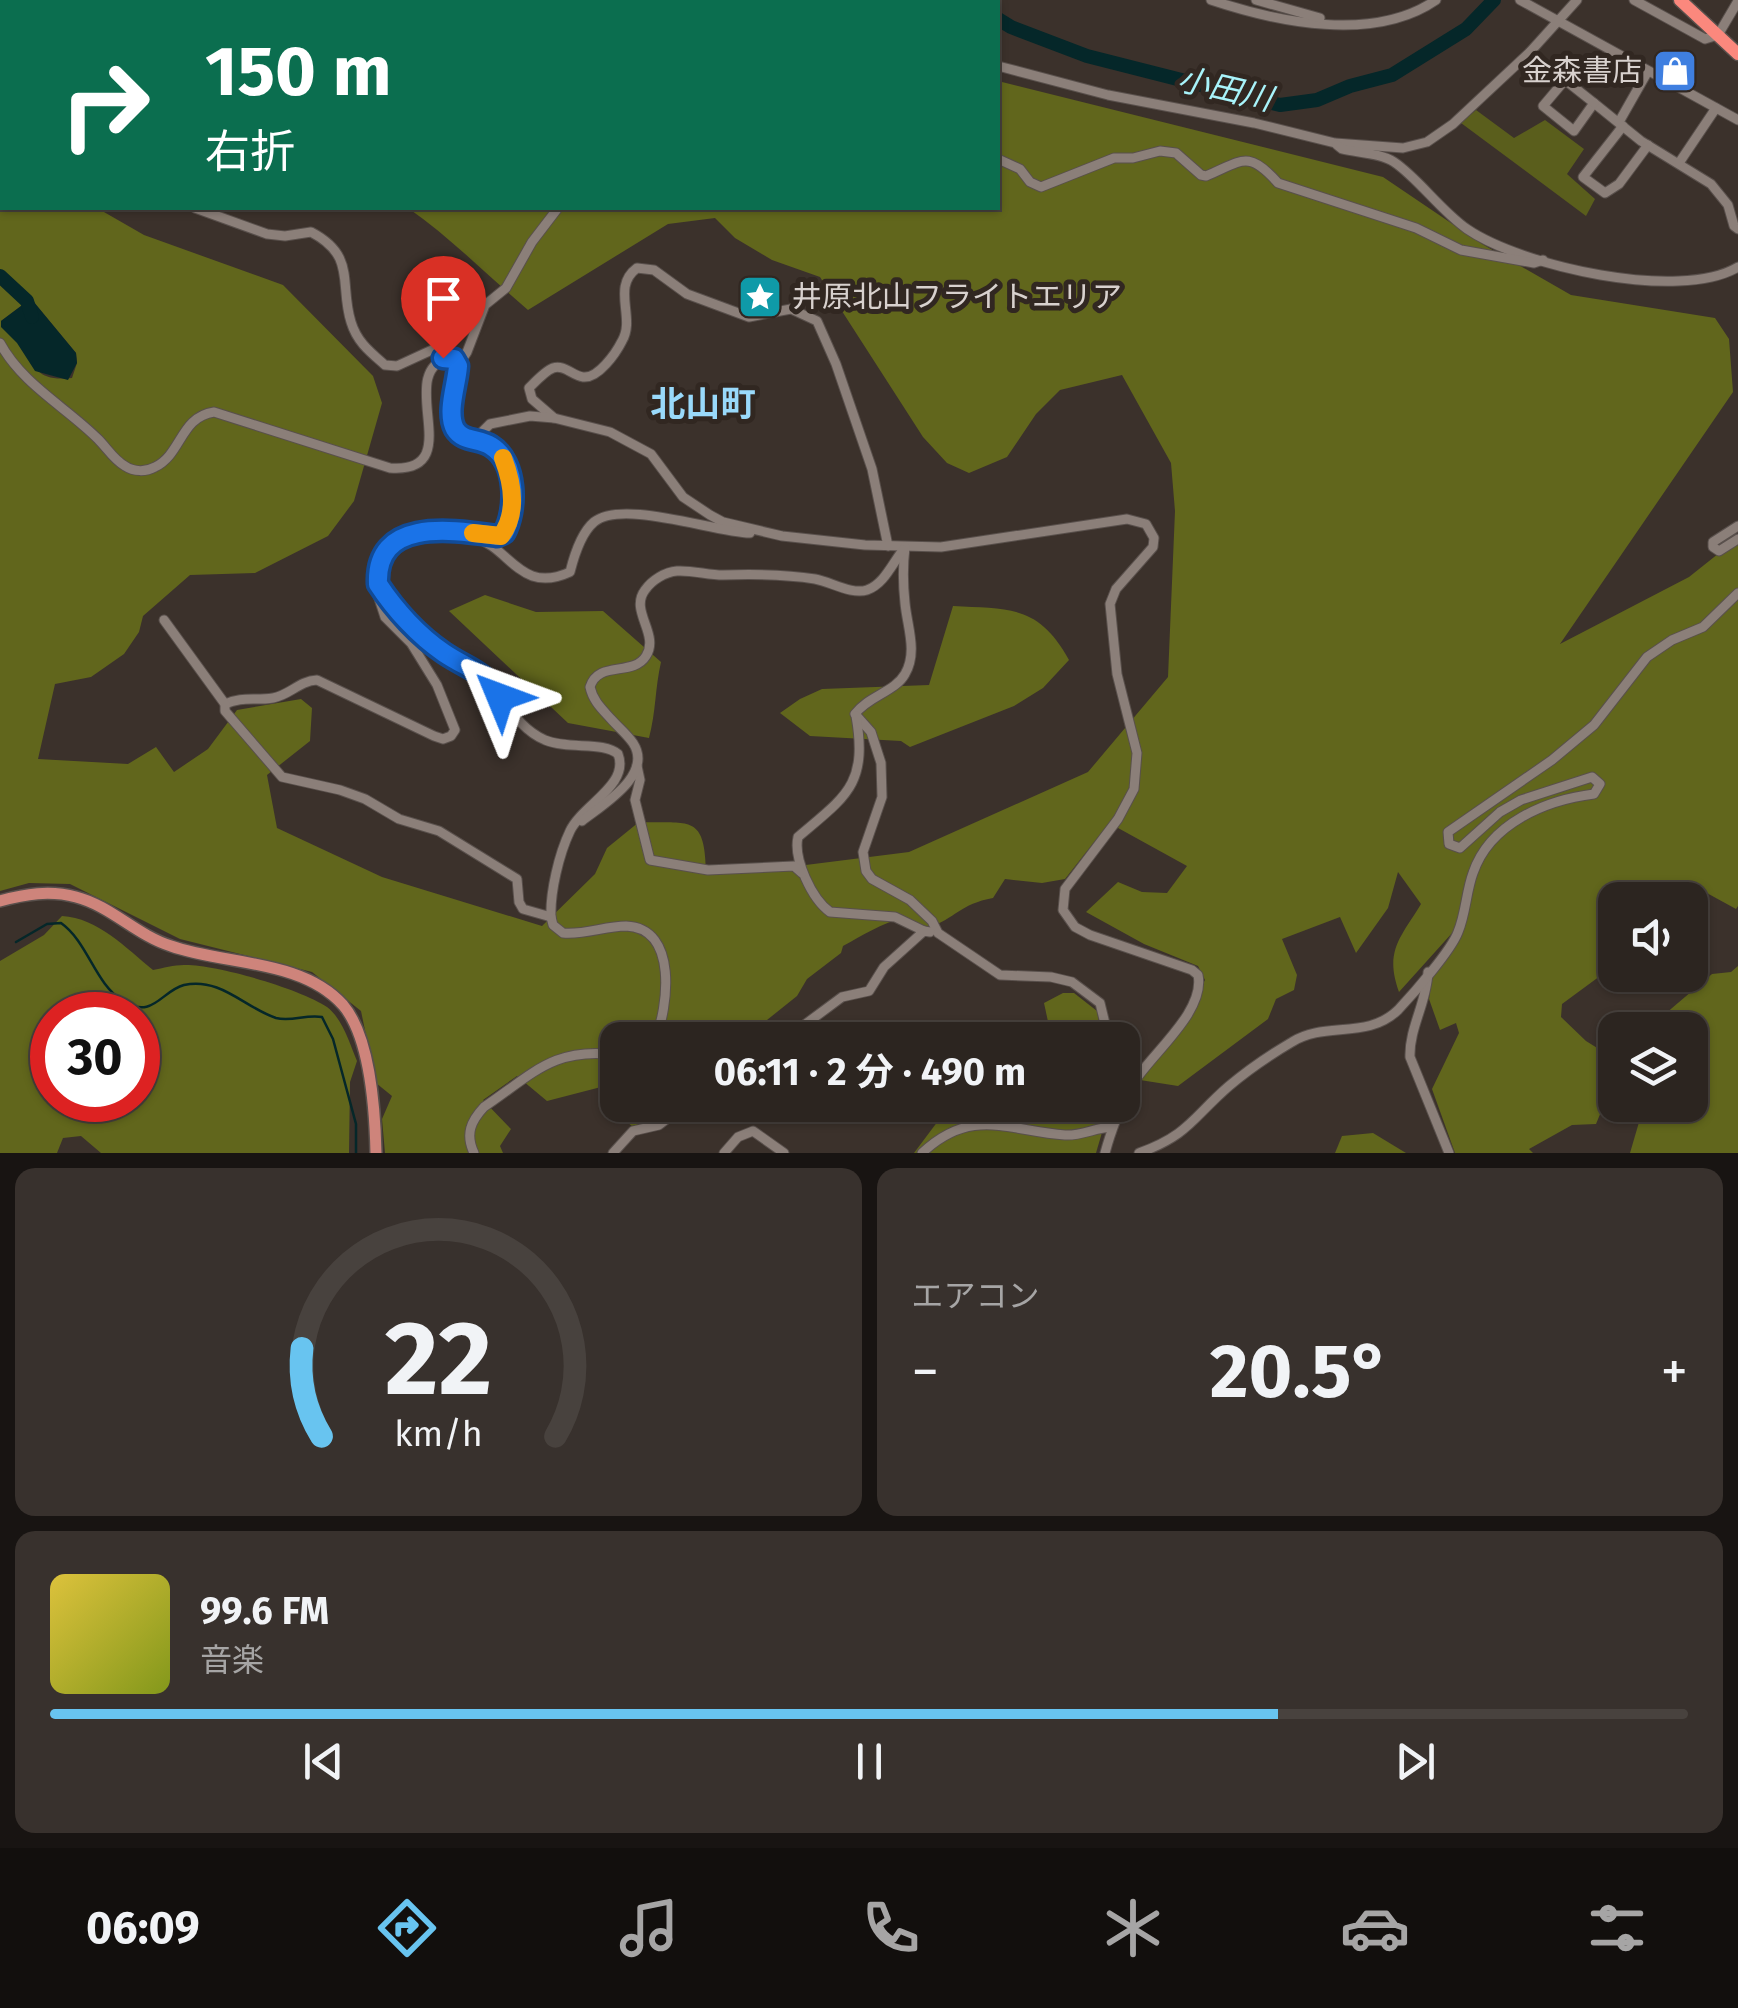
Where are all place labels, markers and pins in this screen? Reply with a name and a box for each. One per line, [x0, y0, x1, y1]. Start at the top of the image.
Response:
shop icon: 金森書店 [1652, 48, 1698, 94]
place label: 金森書店 [1522, 53, 1642, 89]
pin [401, 256, 486, 359]
place icon: 井原北山フライトエリア [737, 274, 783, 320]
place label: 井原北山フライトエリア [792, 279, 1122, 315]

